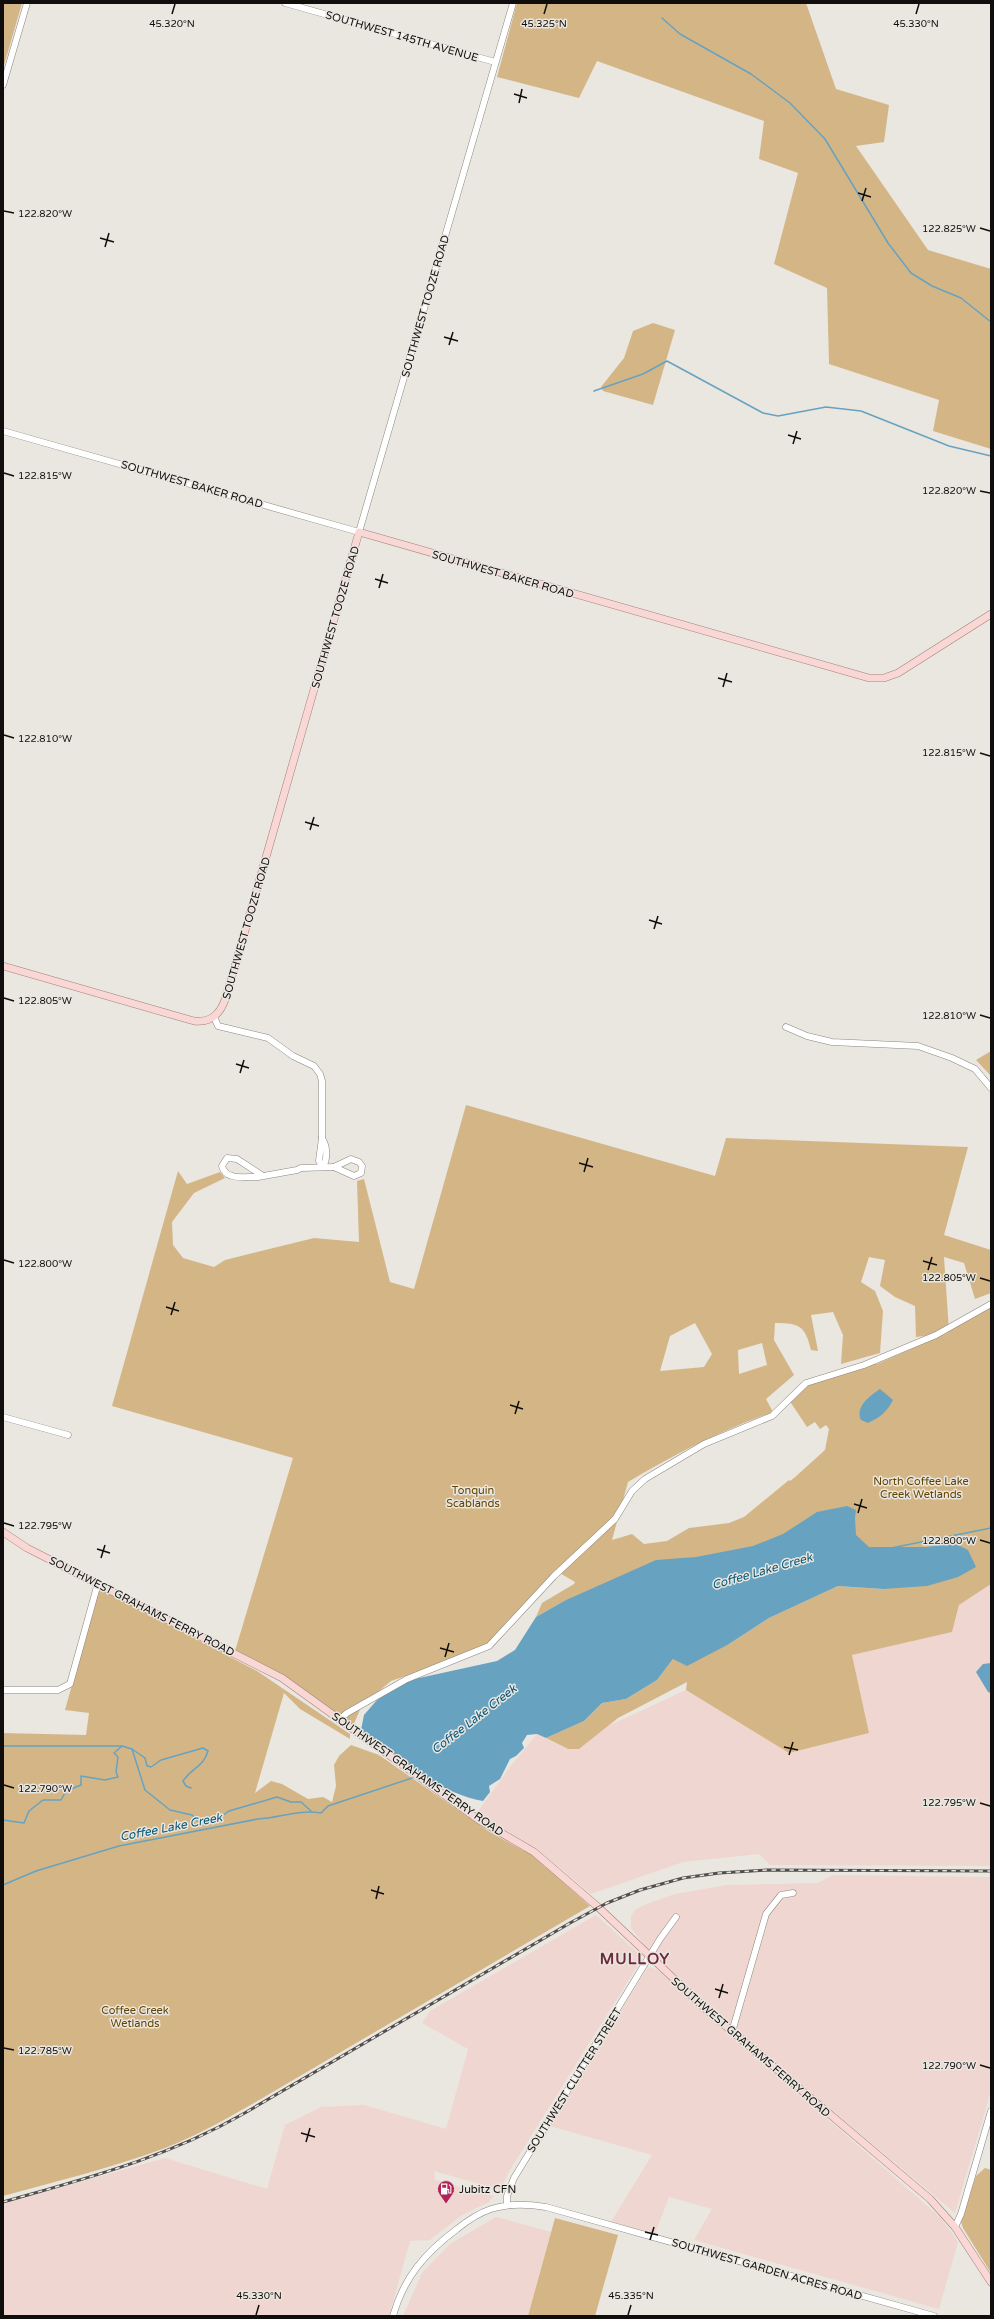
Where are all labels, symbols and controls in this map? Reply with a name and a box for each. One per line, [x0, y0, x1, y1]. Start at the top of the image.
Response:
street label: SOUTHWEST 145TH AVENUE [324, 8, 480, 65]
text: 45.320°N [149, 18, 195, 30]
text: 45.325°N [521, 18, 567, 30]
text: 45.330°N [893, 18, 939, 30]
text: 122.820°W [18, 208, 72, 220]
text: 122.825°W [922, 223, 976, 235]
street label: SOUTHWEST TOOZE ROAD [399, 234, 452, 379]
street label: SOUTHWEST BAKER ROAD [119, 458, 264, 511]
text: 122.815°W [18, 470, 72, 482]
text: 122.820°W [922, 485, 976, 497]
street label: SOUTHWEST TOOZE ROAD [309, 545, 362, 690]
street label: SOUTHWEST BAKER ROAD [430, 548, 575, 601]
text: 122.810°W [18, 733, 72, 745]
text: 122.815°W [922, 747, 976, 759]
street label: SOUTHWEST TOOZE ROAD [220, 856, 273, 1001]
text: 122.805°W [18, 995, 72, 1007]
text: 122.810°W [922, 1010, 976, 1022]
text: 122.800°W [18, 1258, 72, 1270]
text: 122.805°W [922, 1272, 976, 1284]
park label: North Coffee Lake Creek Wetlands [873, 1475, 969, 1501]
park label: Tonquin Scablands [446, 1484, 500, 1510]
text: 122.795°W [18, 1520, 72, 1532]
text: 122.800°W [922, 1535, 976, 1547]
water label: Coffee Lake Creek [710, 1550, 815, 1592]
street label: SOUTHWEST GRAHAMS FERRY ROAD [47, 1554, 237, 1659]
water label: Coffee Lake Creek [429, 1681, 520, 1756]
street label: SOUTHWEST GRAHAMS FERRY ROAD [329, 1710, 506, 1839]
text: 122.790°W [18, 1783, 72, 1795]
text: 122.795°W [922, 1797, 976, 1809]
water label: Coffee Lake Creek [119, 1810, 225, 1844]
district label: MULLOY [600, 1950, 670, 1968]
street label: SOUTHWEST GRAHAMS FERRY ROAD [668, 1975, 833, 2120]
park label: Coffee Creek Wetlands [101, 2004, 169, 2030]
street label: SOUTHWEST CLUTTER STREET [524, 2005, 625, 2155]
text: 122.785°W [18, 2045, 72, 2057]
text: 122.790°W [922, 2060, 976, 2072]
fuel station icon: Jubitz CFN [436, 2179, 456, 2204]
place label: Jubitz CFN [459, 2183, 516, 2196]
street label: SOUTHWEST GARDEN ACRES ROAD [670, 2236, 864, 2303]
text: 45.330°N [236, 2290, 282, 2302]
text: 45.335°N [608, 2290, 654, 2302]

